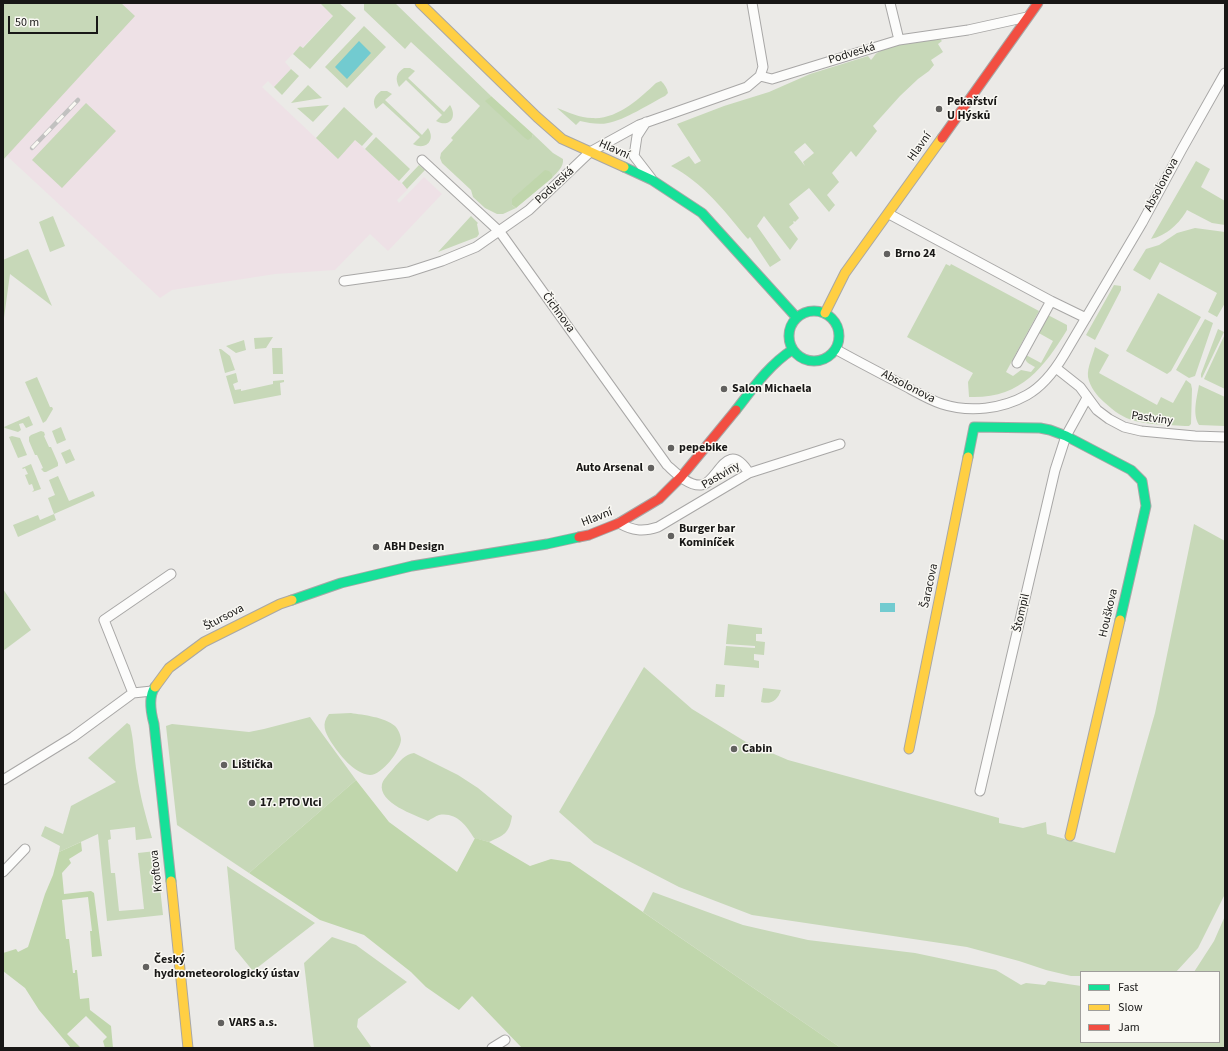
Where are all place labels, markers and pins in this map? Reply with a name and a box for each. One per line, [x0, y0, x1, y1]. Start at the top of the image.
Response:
place label: Pekařství U Hýsků [947, 95, 997, 123]
marker: Pekařství U Hýsků [934, 104, 944, 114]
place label: Brno 24 [895, 247, 936, 261]
marker: Brno 24 [882, 249, 892, 259]
place label: Salon Michaela [732, 382, 812, 396]
marker: Salon Michaela [719, 384, 729, 394]
place label: pepebike [679, 441, 728, 455]
marker: pepebike [666, 443, 676, 453]
place label: Auto Arsenal [576, 461, 643, 475]
marker: Auto Arsenal [646, 463, 656, 473]
place label: Burger bar Kominíček [679, 522, 735, 550]
marker: Burger bar Kominíček [666, 531, 676, 541]
place label: ABH Design [384, 540, 444, 554]
marker: ABH Design [371, 542, 381, 552]
place label: Cabin [742, 742, 772, 756]
marker: Cabin [729, 744, 739, 754]
place label: Lištička [232, 758, 273, 772]
marker: Lištička [219, 760, 229, 770]
place label: 17. PTO Vlci [260, 796, 322, 810]
marker: 17. PTO Vlci [247, 798, 257, 808]
place label: Český hydrometeorologický ústav [154, 953, 300, 981]
marker: Český hydrometeorologický ústav [141, 962, 151, 972]
place label: VARS a.s. [229, 1016, 277, 1030]
marker: VARS a.s. [216, 1018, 226, 1028]

